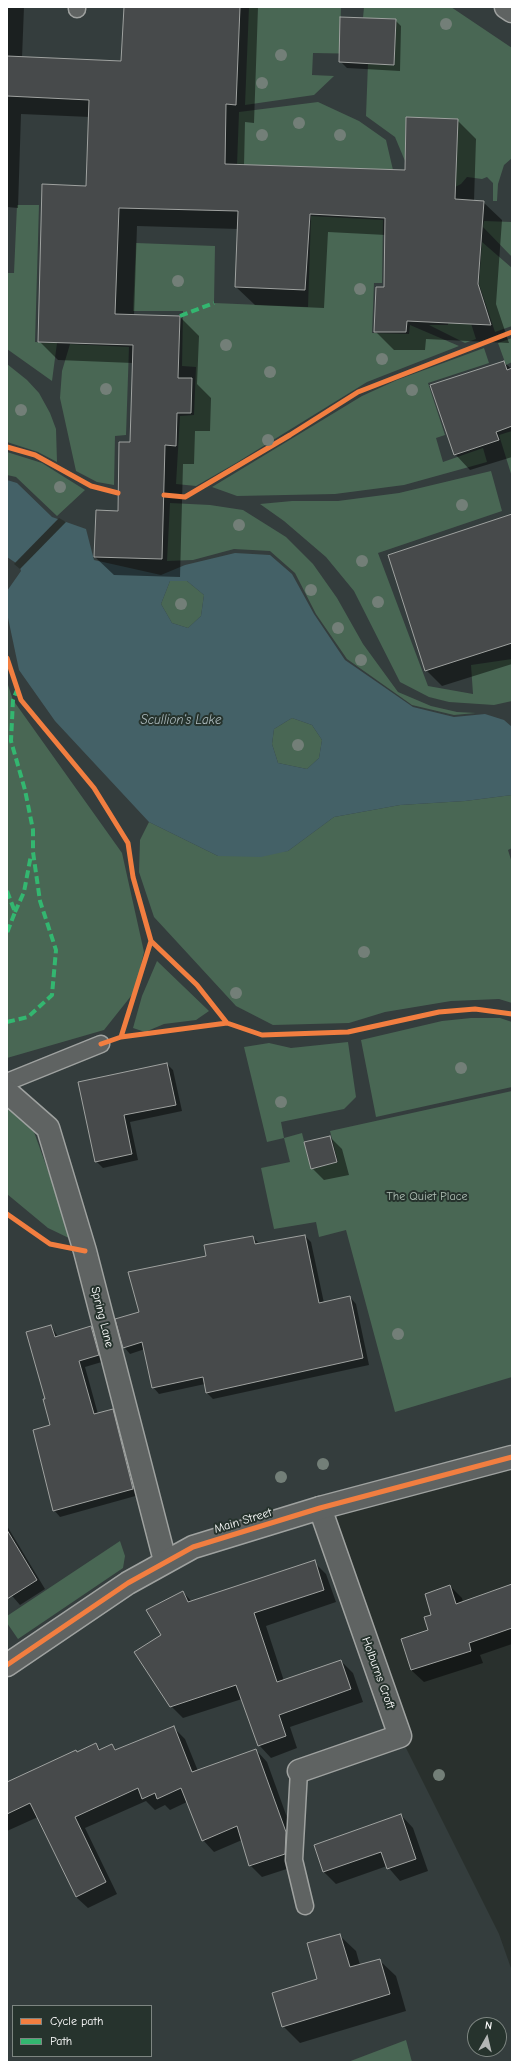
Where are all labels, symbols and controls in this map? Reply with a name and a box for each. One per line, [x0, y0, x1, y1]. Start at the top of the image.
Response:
water label: Scullion's Lake [141, 712, 221, 728]
park label: The Quiet Place [387, 1190, 467, 1204]
street label: Spring Lane [87, 1285, 117, 1349]
street label: Main Street [212, 1505, 274, 1537]
street label: Holburns Croft [358, 1635, 398, 1711]
legend [12, 2005, 152, 2057]
text: Cycle path [50, 2014, 103, 2028]
north arrow [467, 2017, 507, 2057]
text: N [484, 2019, 493, 2033]
text: Path [50, 2034, 72, 2048]

